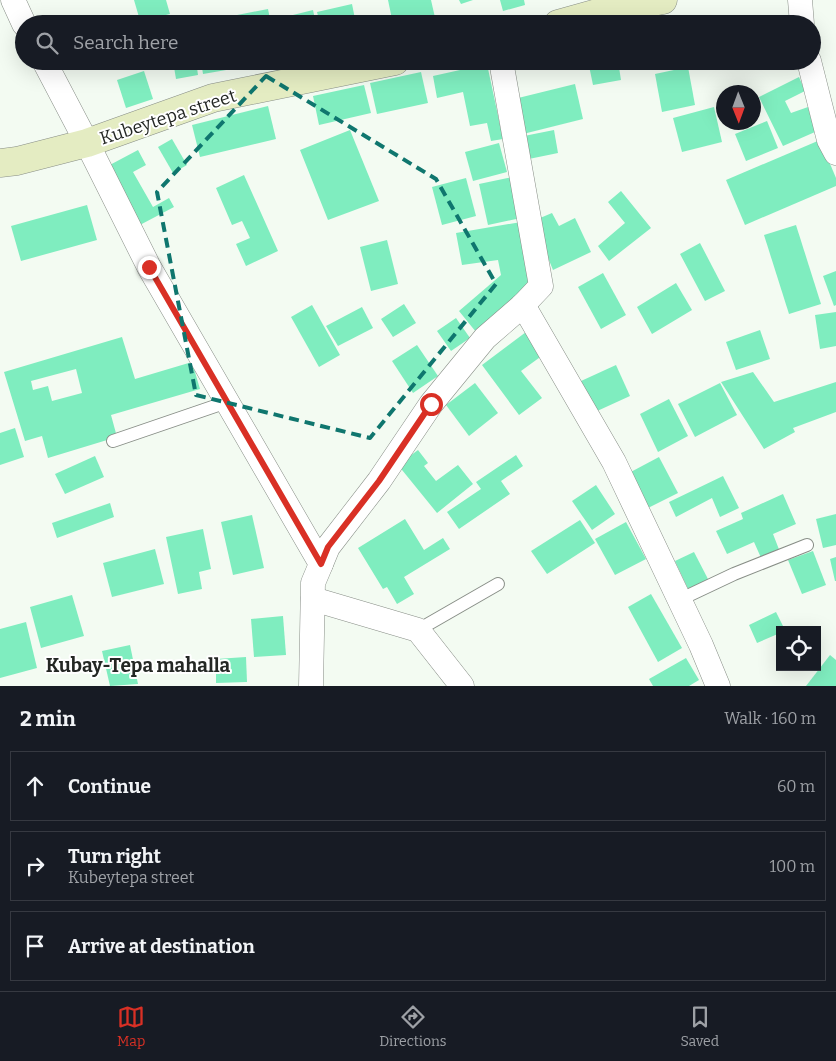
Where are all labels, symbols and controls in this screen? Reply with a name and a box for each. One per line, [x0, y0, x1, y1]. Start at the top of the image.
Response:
search box [15, 15, 821, 70]
icon: search [33, 29, 61, 57]
text: Search here [73, 31, 178, 54]
street label: Kubeytepa street [97, 84, 239, 149]
north arrow [716, 85, 761, 130]
route end [138, 256, 161, 279]
route start [420, 393, 443, 416]
map controls [776, 626, 821, 671]
button: locate [776, 626, 821, 671]
district label: Kubay-Tepa mahalla [46, 654, 231, 677]
text: 2 min [20, 706, 76, 732]
text: Walk · 160 m [724, 709, 816, 728]
icon: ahead [21, 772, 49, 800]
text: Continue [68, 775, 151, 798]
text: 60 m [777, 777, 815, 796]
text: Turn right [68, 845, 161, 868]
icon: right [21, 852, 49, 880]
text: 100 m [770, 857, 815, 876]
text: Kubeytepa street [68, 868, 194, 887]
icon: arrive [21, 932, 49, 960]
text: Arrive at destination [68, 935, 255, 958]
tab: Map [117, 1003, 145, 1050]
tab: Directions [379, 1003, 447, 1050]
tab: Saved [681, 1003, 719, 1050]

